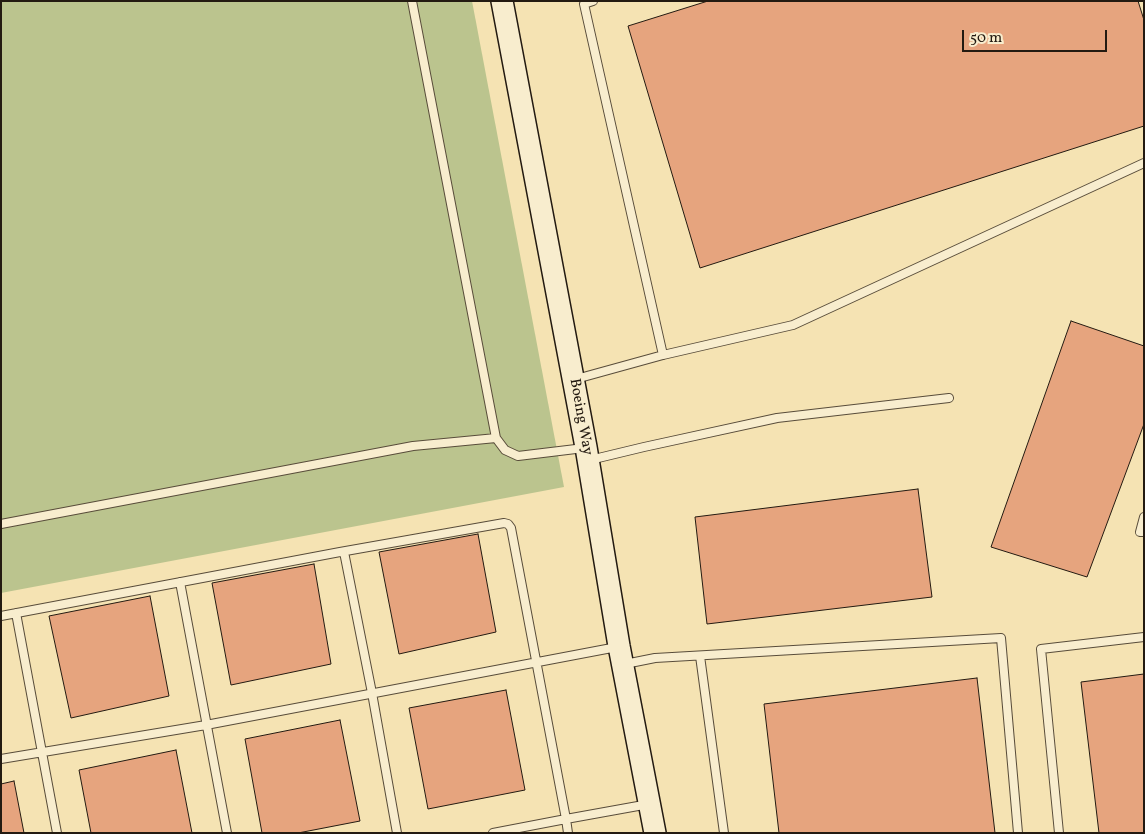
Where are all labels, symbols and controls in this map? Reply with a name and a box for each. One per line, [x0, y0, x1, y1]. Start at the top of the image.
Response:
scale bar [965, 20, 1110, 52]
text: 50 m [970, 28, 1002, 49]
street label: Boeing Way [564, 377, 596, 457]

